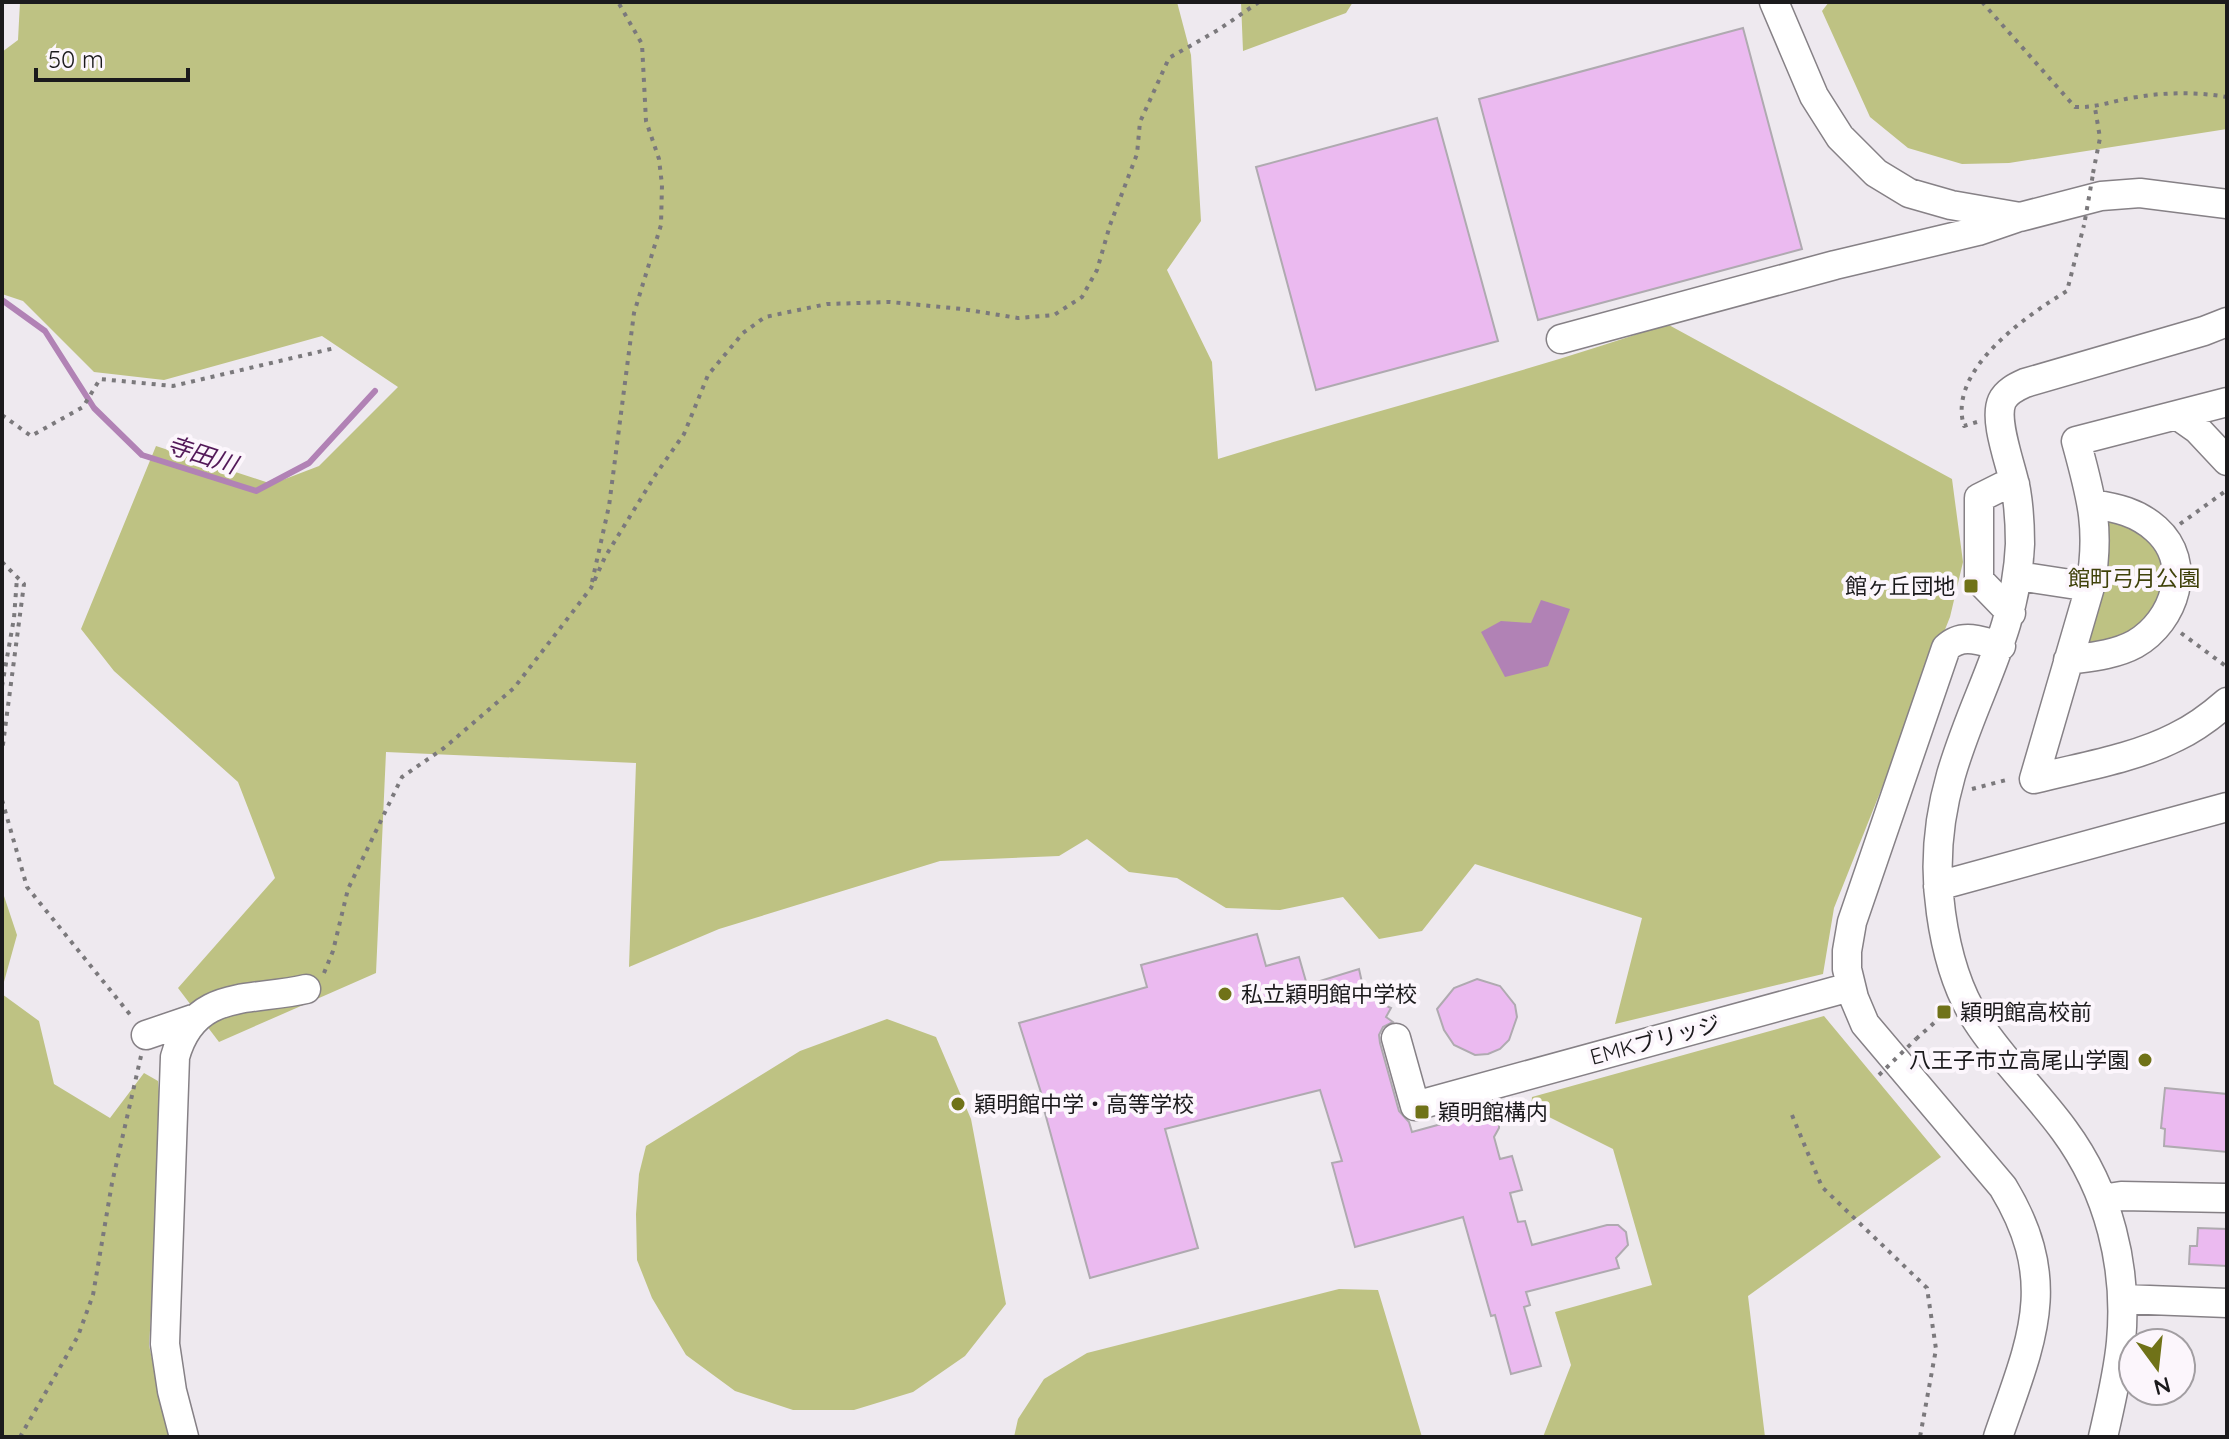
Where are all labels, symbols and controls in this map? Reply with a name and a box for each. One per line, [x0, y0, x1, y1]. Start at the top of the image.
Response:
scale bar [36, 32, 188, 82]
text: 50 m [48, 44, 104, 74]
water label: 寺田川 [163, 429, 244, 480]
park label: 館町弓月公園 [2068, 564, 2200, 592]
place label: 館ヶ丘団地 [1845, 572, 1955, 600]
marker: 館ヶ丘団地 [1962, 577, 1980, 595]
place label: 私立穎明館中学校 [1241, 980, 1417, 1008]
marker: 私立穎明館中学校 [1216, 985, 1234, 1003]
place label: 穎明館高校前 [1960, 998, 2092, 1026]
marker: 穎明館高校前 [1935, 1003, 1953, 1021]
street label: EMKブリッジ [1587, 1009, 1723, 1071]
place label: 八王子市立高尾山学園 [1909, 1046, 2129, 1074]
marker: 八王子市立高尾山学園 [2136, 1051, 2154, 1069]
place label: 穎明館中学・高等学校 [974, 1090, 1194, 1118]
marker: 穎明館中学・高等学校 [949, 1095, 967, 1113]
place label: 穎明館構内 [1438, 1098, 1548, 1126]
marker: 穎明館構内 [1413, 1103, 1431, 1121]
north arrow [2117, 1327, 2197, 1407]
text: N [2151, 1371, 2174, 1402]

